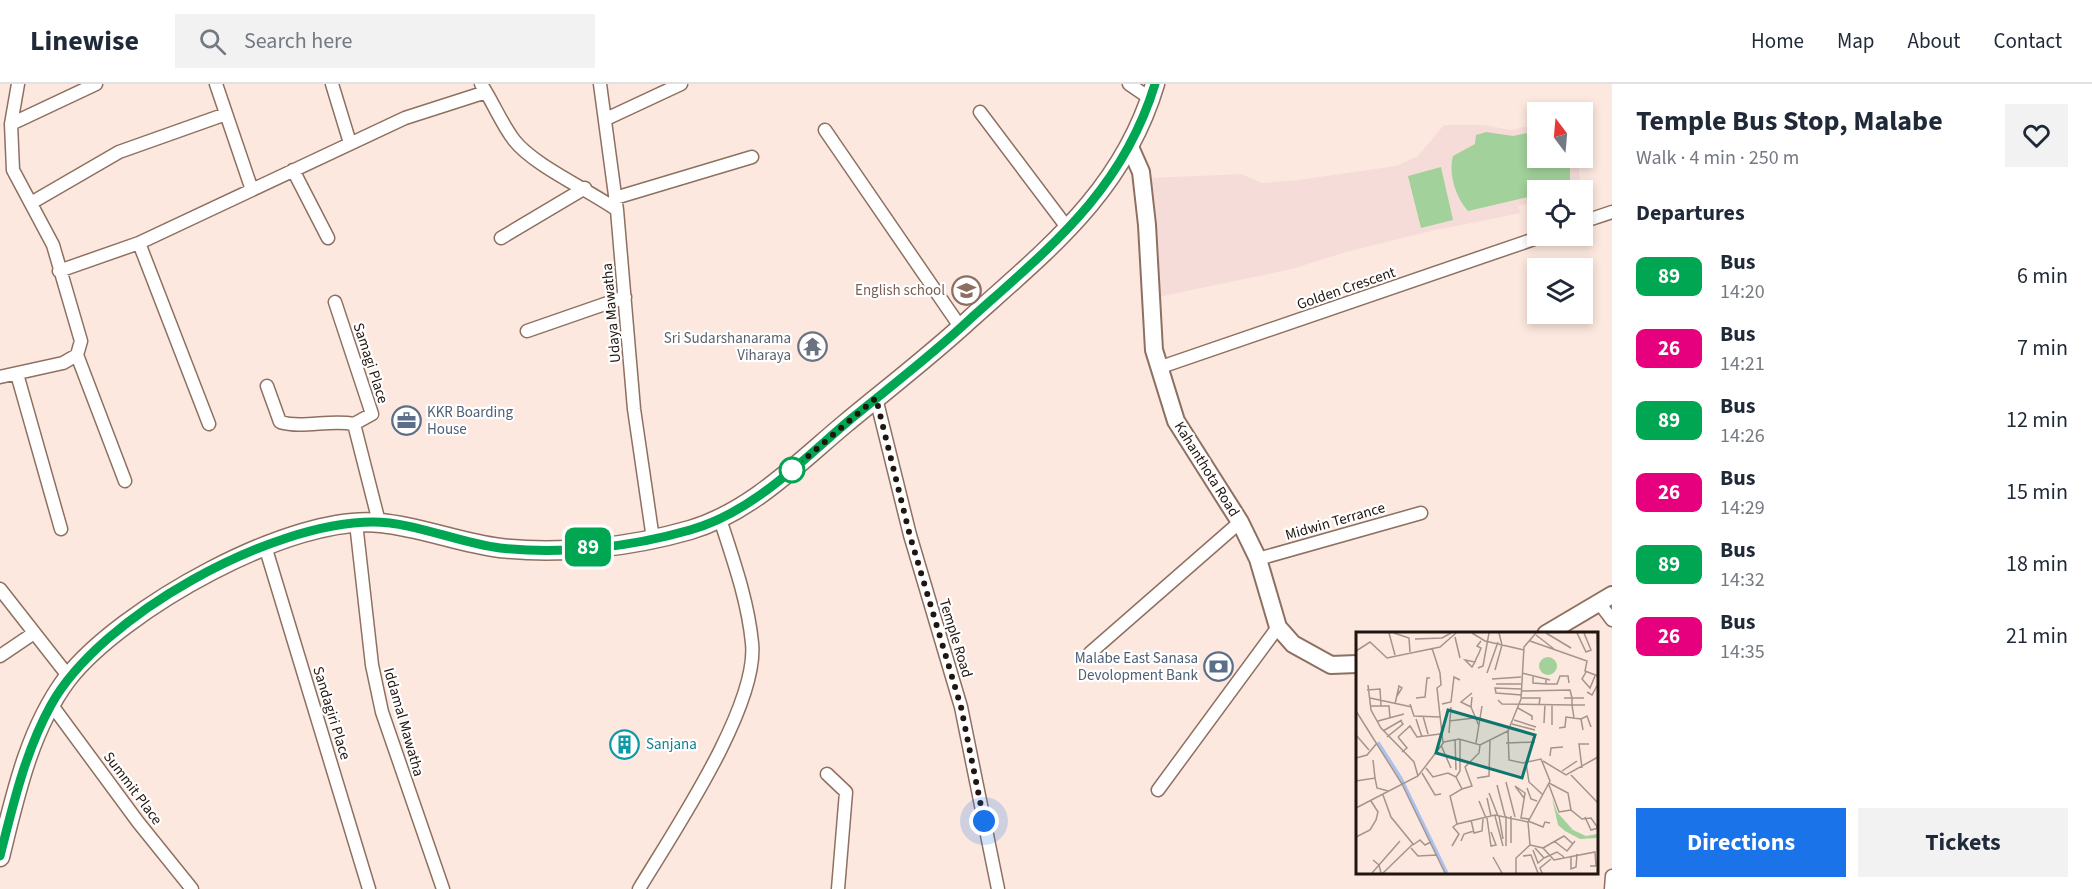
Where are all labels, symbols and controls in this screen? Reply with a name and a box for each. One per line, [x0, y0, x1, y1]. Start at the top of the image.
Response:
search box [175, 14, 595, 68]
text: Linewise [30, 21, 139, 61]
icon: search [196, 25, 229, 58]
text: Search here [244, 25, 352, 57]
text: Home [1751, 26, 1804, 56]
text: Map [1837, 26, 1875, 56]
text: About [1908, 26, 1960, 56]
text: Contact [1993, 26, 2062, 56]
text: Temple Bus Stop, Malabe [1636, 101, 1943, 141]
north arrow [1527, 102, 1593, 168]
map controls [1527, 102, 1593, 324]
button: heart [2005, 104, 2068, 167]
text: Walk · 4 min · 250 m [1636, 144, 1799, 172]
button: locate [1527, 180, 1593, 246]
text: Departures [1636, 197, 1745, 229]
text: Bus [1720, 246, 1756, 278]
button: layers [1527, 258, 1593, 324]
text: 6 min [2017, 260, 2068, 292]
text: 89 [1658, 261, 1680, 291]
street label: Udaya Mawatha [597, 262, 626, 364]
street label: Golden Crescent [1294, 262, 1398, 315]
school or university icon: English school [950, 274, 982, 306]
text: 14:20 [1720, 278, 1765, 306]
place label: English school [855, 280, 945, 301]
text: Bus [1720, 318, 1756, 350]
street label: Samagi Place [348, 320, 393, 406]
place label: Sri Sudarshanarama Viharaya [664, 328, 791, 366]
temple icon: Sri Sudarshanarama Viharaya [796, 331, 828, 363]
text: 7 min [2017, 332, 2068, 364]
text: 26 [1658, 333, 1680, 363]
text: 14:21 [1720, 350, 1765, 378]
text: Bus [1720, 390, 1756, 422]
place label: KKR Boarding House [427, 402, 513, 440]
text: 12 min [2006, 404, 2068, 436]
office icon: KKR Boarding House [390, 405, 422, 437]
text: 89 [1658, 405, 1680, 435]
street label: Kahanthota Road [1169, 418, 1244, 521]
text: 14:26 [1720, 422, 1765, 450]
unlabelled marker [779, 457, 805, 483]
text: Bus [1720, 462, 1756, 494]
text: 15 min [2006, 476, 2068, 508]
text: 26 [1658, 477, 1680, 507]
text: 14:29 [1720, 494, 1765, 522]
street label: Midwin Terrance [1283, 497, 1387, 546]
line badge: 89 [561, 528, 615, 566]
text: 89 [577, 532, 599, 562]
text: Bus [1720, 534, 1756, 566]
text: 18 min [2006, 548, 2068, 580]
text: 89 [1658, 549, 1680, 579]
text: 14:32 [1720, 566, 1765, 594]
street label: Temple Road [934, 596, 978, 680]
text: Bus [1720, 606, 1756, 638]
text: 21 min [2006, 620, 2068, 652]
text: 26 [1658, 621, 1680, 651]
inset map [1356, 632, 1597, 874]
text: 14:35 [1720, 638, 1765, 666]
place label: Malabe East Sanasa Devolopment Bank [1075, 648, 1199, 686]
bank icon: Malabe East Sanasa Devolopment Bank [1203, 651, 1235, 683]
street label: Sandagiri Place [307, 664, 356, 762]
street label: Iddamal Mawatha [378, 665, 429, 779]
building icon: Sanjana [609, 728, 641, 760]
place label: Sanjana [646, 734, 697, 755]
street label: Summit Place [98, 747, 167, 829]
your location [969, 806, 999, 836]
button: Directions [1636, 808, 1846, 877]
button: Tickets [1858, 808, 2068, 877]

